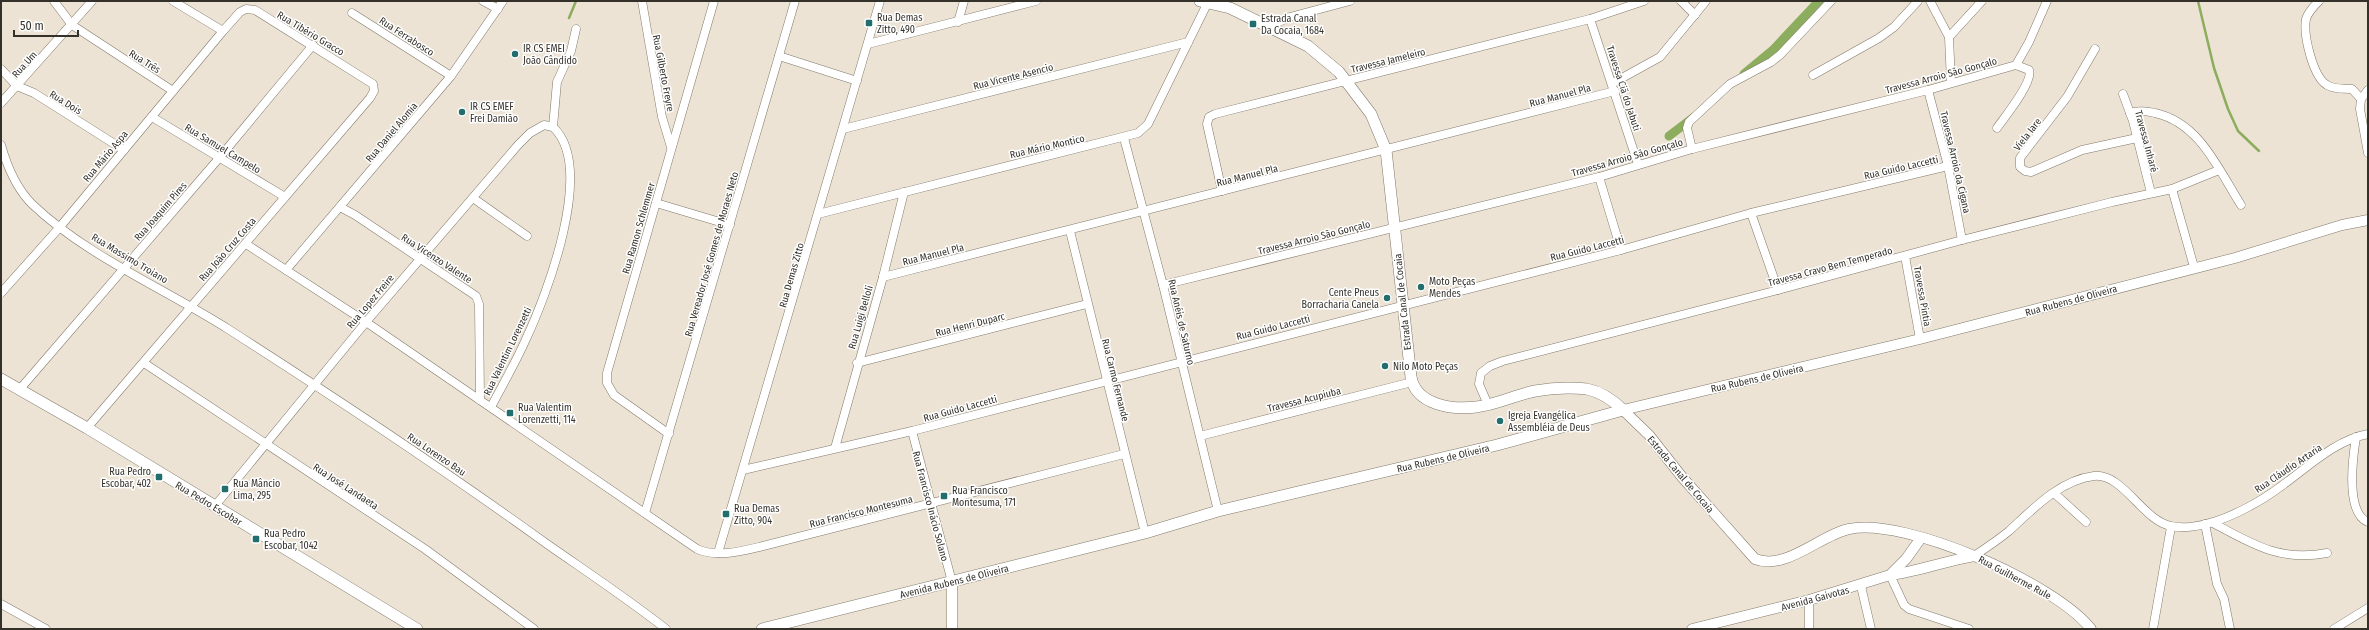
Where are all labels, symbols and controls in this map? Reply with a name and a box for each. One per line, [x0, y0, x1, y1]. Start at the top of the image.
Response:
street label: Rua Tibério Gracco [275, 9, 346, 59]
scale bar [14, 12, 78, 38]
place label: Rua Demas Zitto, 490 [877, 12, 922, 36]
place label: Estrada Canal Da Cocaia, 1684 [1261, 13, 1324, 37]
street label: Rua Ferrabosco [377, 15, 436, 59]
marker: Rua Demas Zitto, 490 [864, 18, 874, 28]
text: 50 m [20, 19, 44, 33]
marker: Estrada Canal Da Cocaia, 1684 [1248, 19, 1258, 29]
street label: Rua Gilberto Freyre [650, 34, 676, 113]
place label: IR CS EMEI João Cândido [523, 43, 577, 67]
street label: Travessa Ciã do Jabuti [1604, 44, 1643, 132]
street label: Travessa Jameleiro [1350, 46, 1427, 76]
street label: Rua Três [127, 48, 162, 76]
street label: Rua Um [10, 49, 40, 80]
marker: IR CS EMEI João Cândido [510, 49, 520, 59]
street label: Travessa Arroio São Gonçalo [1884, 55, 1998, 97]
street label: Rua Vicente Asencio [972, 61, 1055, 93]
street label: Rua Manuel Pla [1528, 82, 1592, 110]
street label: Rua Dois [47, 88, 84, 117]
street label: Rua Daniel Alomia [363, 100, 420, 165]
place label: IR CS EMEF Frei Damião [470, 101, 518, 125]
marker: IR CS EMEF Frei Damião [457, 107, 467, 117]
street label: Travessa Inharé [2132, 109, 2160, 174]
street label: Travessa Arroio da Cigana [1937, 110, 1973, 215]
street label: Viela Iare [2011, 116, 2044, 153]
street label: Rua Samuel Campelo [182, 121, 263, 176]
street label: Rua Mário Aspa [81, 129, 131, 185]
street label: Rua Mário Montico [1009, 133, 1086, 161]
street label: Travessa Arroio São Gonçalo [1570, 136, 1684, 180]
street label: Rua Guido Laccetti [1863, 154, 1940, 182]
street label: Rua Manuel Pla [1215, 163, 1279, 189]
street label: Rua Vereador José Gomes de Moraes Neto [683, 170, 741, 338]
street label: Rua Joaquim Pires [132, 180, 190, 244]
street label: Rua Ramon Schlemmer [620, 181, 658, 275]
street label: Rua João Cruz Costa [197, 215, 259, 284]
street label: Travessa Arroio São Gonçalo [1257, 218, 1372, 258]
street label: Rua Massimo Troiano [89, 231, 170, 286]
street label: Rua Vicenzo Valente [399, 232, 474, 286]
street label: Rua Guido Laccetti [1549, 234, 1625, 264]
street label: Rua Demas Zitto [777, 242, 807, 309]
street label: Rua Manuel Pla [901, 242, 965, 268]
street label: Travessa Cravo Bem Temperado [1767, 245, 1894, 289]
street label: Estrada Canal de Cocaia [1392, 253, 1414, 351]
street label: Travessa Píntia [1911, 265, 1934, 327]
street label: Rua Lopez Freire [345, 272, 397, 331]
place label: Moto Peças Mendes [1429, 276, 1475, 300]
street label: Rua Anéis de Saturno [1165, 278, 1197, 366]
marker: Moto Peças Mendes [1416, 282, 1426, 292]
street label: Rua Rubens de Oliveira [2024, 283, 2119, 319]
street label: Rua Luigi Belloli [846, 284, 876, 350]
place label: Cente Pneus Borracharia Canela [1301, 287, 1379, 311]
marker: Cente Pneus Borracharia Canela [1382, 293, 1392, 303]
street label: Rua Valentim Lorenzetti [481, 305, 535, 398]
street label: Rua Henri Duparc [934, 310, 1007, 339]
street label: Rua Guido Laccetti [1235, 313, 1311, 343]
street label: Rua Carmo Fernande [1099, 338, 1131, 423]
marker: Nilo Moto Peças [1380, 361, 1390, 371]
place label: Nilo Moto Peças [1393, 361, 1458, 373]
street label: Rua Rubens de Oliveira [1710, 362, 1805, 395]
street label: Travessa Acupiuba [1266, 385, 1342, 415]
street label: Rua Guido Laccetti [922, 393, 998, 425]
place label: Rua Valentim Lorenzetti, 114 [518, 402, 576, 426]
marker: Rua Valentim Lorenzetti, 114 [505, 408, 515, 418]
place label: Igreja Evangélica Assembléia de Deus [1508, 410, 1590, 434]
marker: Igreja Evangélica Assembléia de Deus [1495, 416, 1505, 426]
street label: Rua Lorenzo Bau [405, 431, 468, 479]
street label: Estrada Canal de Cocaia [1644, 434, 1716, 516]
street label: Rua Rubens de Oliveira [1396, 442, 1491, 475]
street label: Rua Cláudio Artaria [2253, 442, 2325, 496]
street label: Rua Francisco Inácio Solano [910, 450, 951, 563]
street label: Rua José Landaeta [311, 461, 380, 512]
place label: Rua Pedro Escobar, 402 [101, 466, 152, 490]
marker: Rua Pedro Escobar, 402 [154, 472, 164, 482]
place label: Rua Mâncio Lima, 295 [233, 478, 280, 502]
street label: Rua Pedro Escobar [173, 479, 245, 529]
marker: Rua Mâncio Lima, 295 [220, 484, 230, 494]
place label: Rua Francisco Montesuma, 171 [952, 485, 1016, 509]
marker: Rua Francisco Montesuma, 171 [939, 491, 949, 501]
street label: Rua Francisco Montesuma [808, 493, 914, 531]
place label: Rua Demas Zitto, 904 [734, 503, 779, 527]
marker: Rua Demas Zitto, 904 [721, 509, 731, 519]
place label: Rua Pedro Escobar, 1042 [264, 528, 318, 552]
marker: Rua Pedro Escobar, 1042 [251, 534, 261, 544]
street label: Rua Guilherme Rule [1976, 554, 2053, 602]
street label: Avenida Rubens de Oliveira [899, 563, 1010, 601]
street label: Avenida Gaivotas [1780, 584, 1851, 614]

